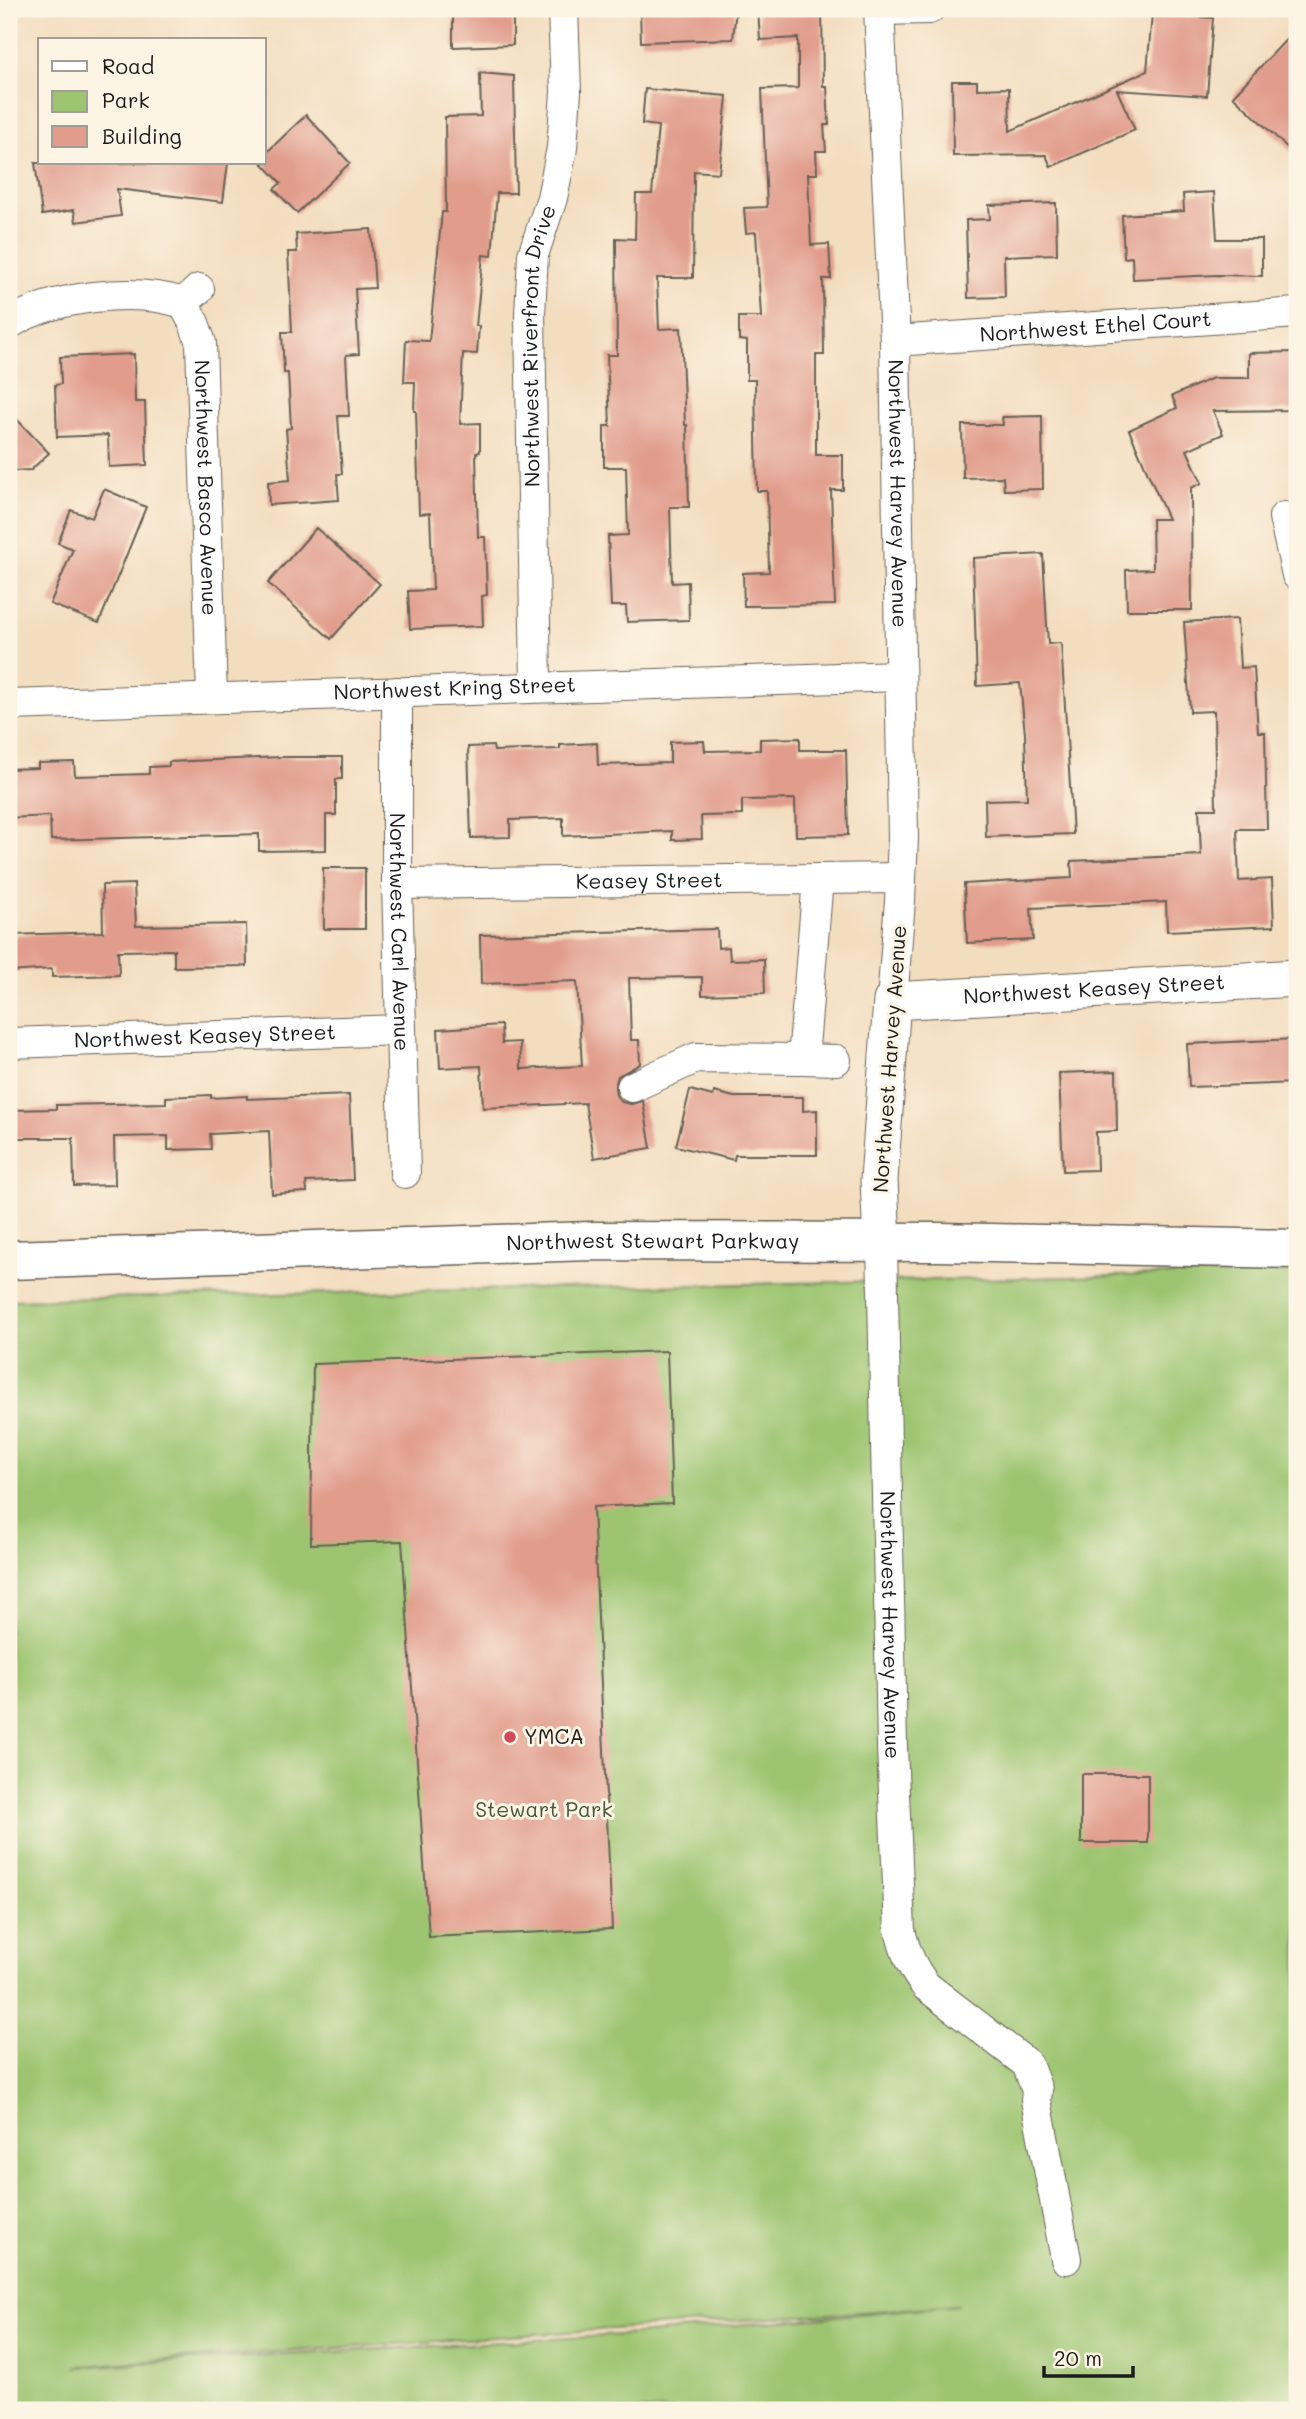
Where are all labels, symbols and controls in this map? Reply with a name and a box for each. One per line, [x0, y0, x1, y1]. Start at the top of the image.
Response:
legend [38, 38, 266, 164]
text: Road [102, 52, 154, 79]
text: Park [102, 86, 150, 113]
text: Building [102, 122, 182, 149]
street label: Northwest Riverfront Drive [515, 201, 561, 487]
street label: Northwest Ethel Court [979, 304, 1212, 347]
street label: Northwest Basco Avenue [190, 359, 224, 616]
street label: Northwest Harvey Avenue [883, 359, 915, 628]
street label: Northwest Kring Street [333, 670, 576, 705]
street label: Northwest Carl Avenue [385, 813, 417, 1051]
street label: Keasey Street [575, 865, 722, 894]
street label: Northwest Harvey Avenue [866, 924, 911, 1194]
street label: Northwest Keasey Street [963, 967, 1225, 1009]
street label: Northwest Keasey Street [74, 1017, 336, 1053]
street label: Northwest Stewart Parkway [506, 1226, 799, 1256]
street label: Northwest Harvey Avenue [875, 1491, 908, 1760]
place label: YMCA [524, 1722, 584, 1749]
marker: YMCA [502, 1729, 518, 1745]
park label: Stewart Park [475, 1795, 613, 1822]
scale bar [1044, 2335, 1133, 2379]
text: 20 m [1054, 2344, 1102, 2371]

